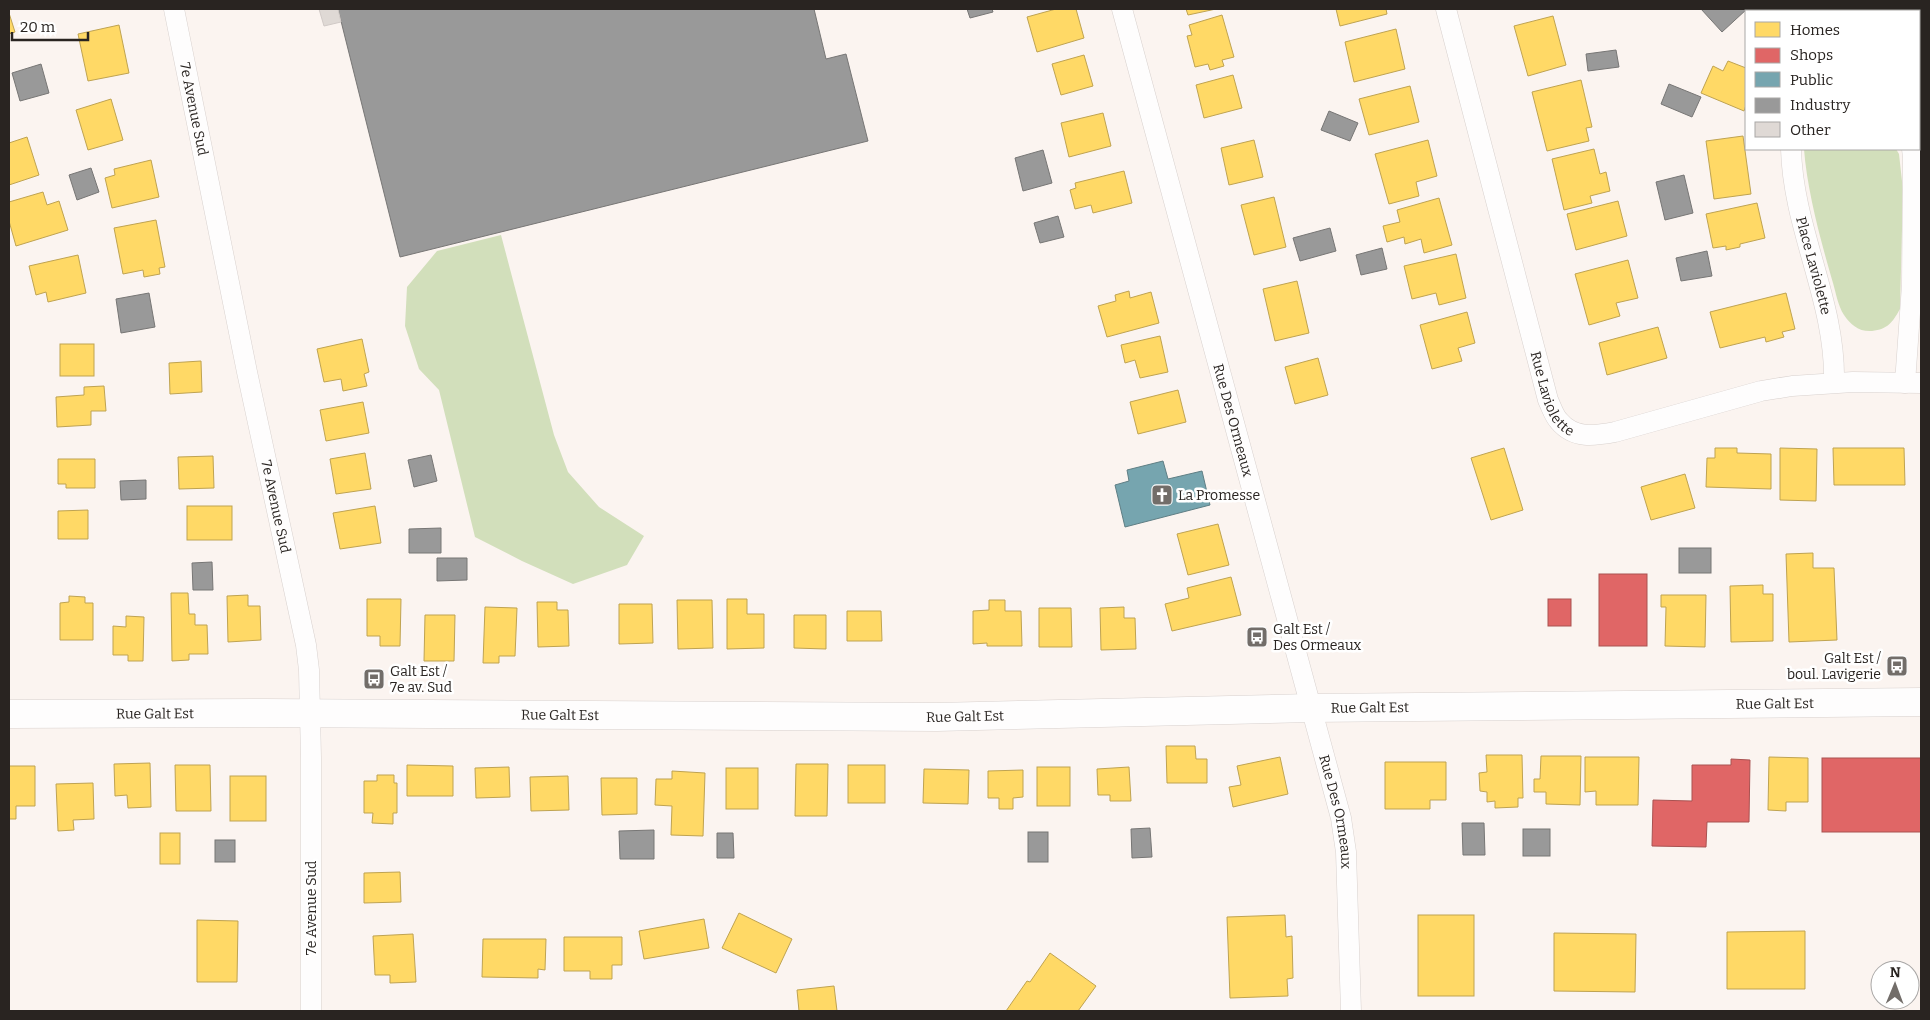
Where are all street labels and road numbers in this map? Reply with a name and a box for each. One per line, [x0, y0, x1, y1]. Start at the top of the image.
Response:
street label: 7e Avenue Sud [176, 61, 211, 157]
street label: Place Laviolette [1792, 215, 1834, 316]
street label: Rue Laviolette [1527, 350, 1577, 440]
street label: Rue Des Ormeaux [1209, 362, 1256, 479]
street label: 7e Avenue Sud [257, 459, 294, 555]
street label: Rue Galt Est [1736, 695, 1814, 713]
street label: Rue Galt Est [1331, 699, 1409, 717]
street label: Rue Galt Est [116, 705, 194, 723]
street label: Rue Galt Est [521, 707, 599, 724]
street label: Rue Galt Est [926, 707, 1004, 726]
street label: Rue Des Ormeaux [1315, 753, 1355, 869]
street label: 7e Avenue Sud [303, 861, 320, 955]

